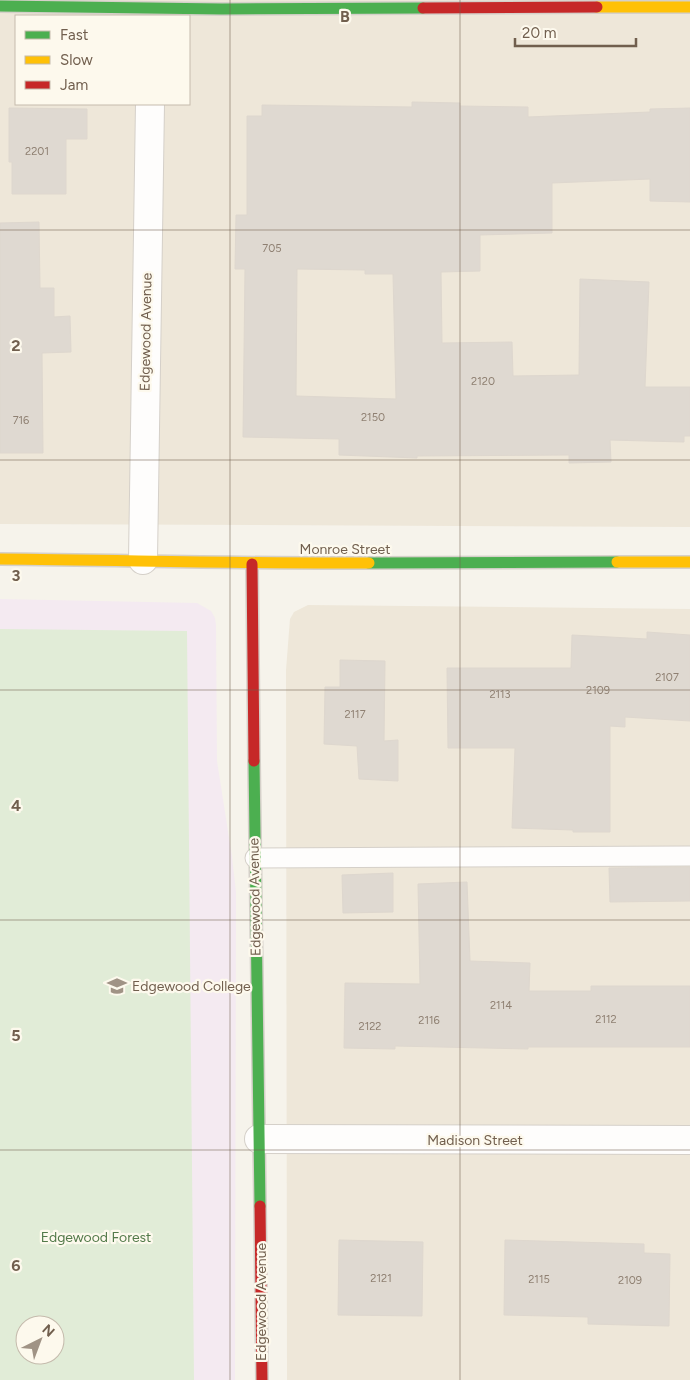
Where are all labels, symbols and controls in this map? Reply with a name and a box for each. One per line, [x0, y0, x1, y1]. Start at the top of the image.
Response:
text: B [340, 7, 350, 26]
legend [15, 15, 190, 105]
scale bar [515, 15, 636, 47]
text: 20 m [522, 24, 556, 42]
text: Fast [60, 26, 89, 44]
text: Slow [60, 51, 93, 69]
text: Jam [60, 76, 88, 94]
house number: 2201 [25, 145, 49, 158]
house number: 705 [262, 242, 282, 255]
street label: Edgewood Avenue [136, 272, 156, 391]
text: 2 [11, 336, 21, 355]
house number: 2120 [471, 375, 495, 388]
house number: 2150 [361, 411, 385, 424]
house number: 716 [13, 414, 29, 427]
street label: Monroe Street [300, 541, 390, 558]
text: 3 [12, 566, 21, 585]
house number: 2107 [655, 671, 679, 684]
house number: 2109 [586, 684, 610, 697]
house number: 2113 [489, 688, 511, 701]
house number: 2117 [344, 708, 366, 721]
text: 4 [11, 796, 21, 815]
street label: Edgewood Avenue [245, 837, 265, 956]
school or university icon: Edgewood College [106, 975, 128, 997]
place label: Edgewood College [132, 978, 251, 995]
house number: 2114 [490, 999, 512, 1012]
house number: 2112 [595, 1013, 617, 1026]
house number: 2116 [418, 1014, 440, 1027]
house number: 2122 [359, 1020, 382, 1033]
text: 5 [11, 1026, 21, 1045]
street label: Madison Street [427, 1132, 523, 1149]
park label: Edgewood Forest [41, 1229, 151, 1246]
street label: Edgewood Avenue [253, 1243, 270, 1361]
text: 6 [11, 1256, 21, 1275]
house number: 2121 [370, 1272, 392, 1285]
house number: 2115 [528, 1273, 550, 1286]
house number: 2109 [618, 1274, 642, 1287]
north arrow [15, 1315, 65, 1365]
text: N [39, 1321, 58, 1341]

